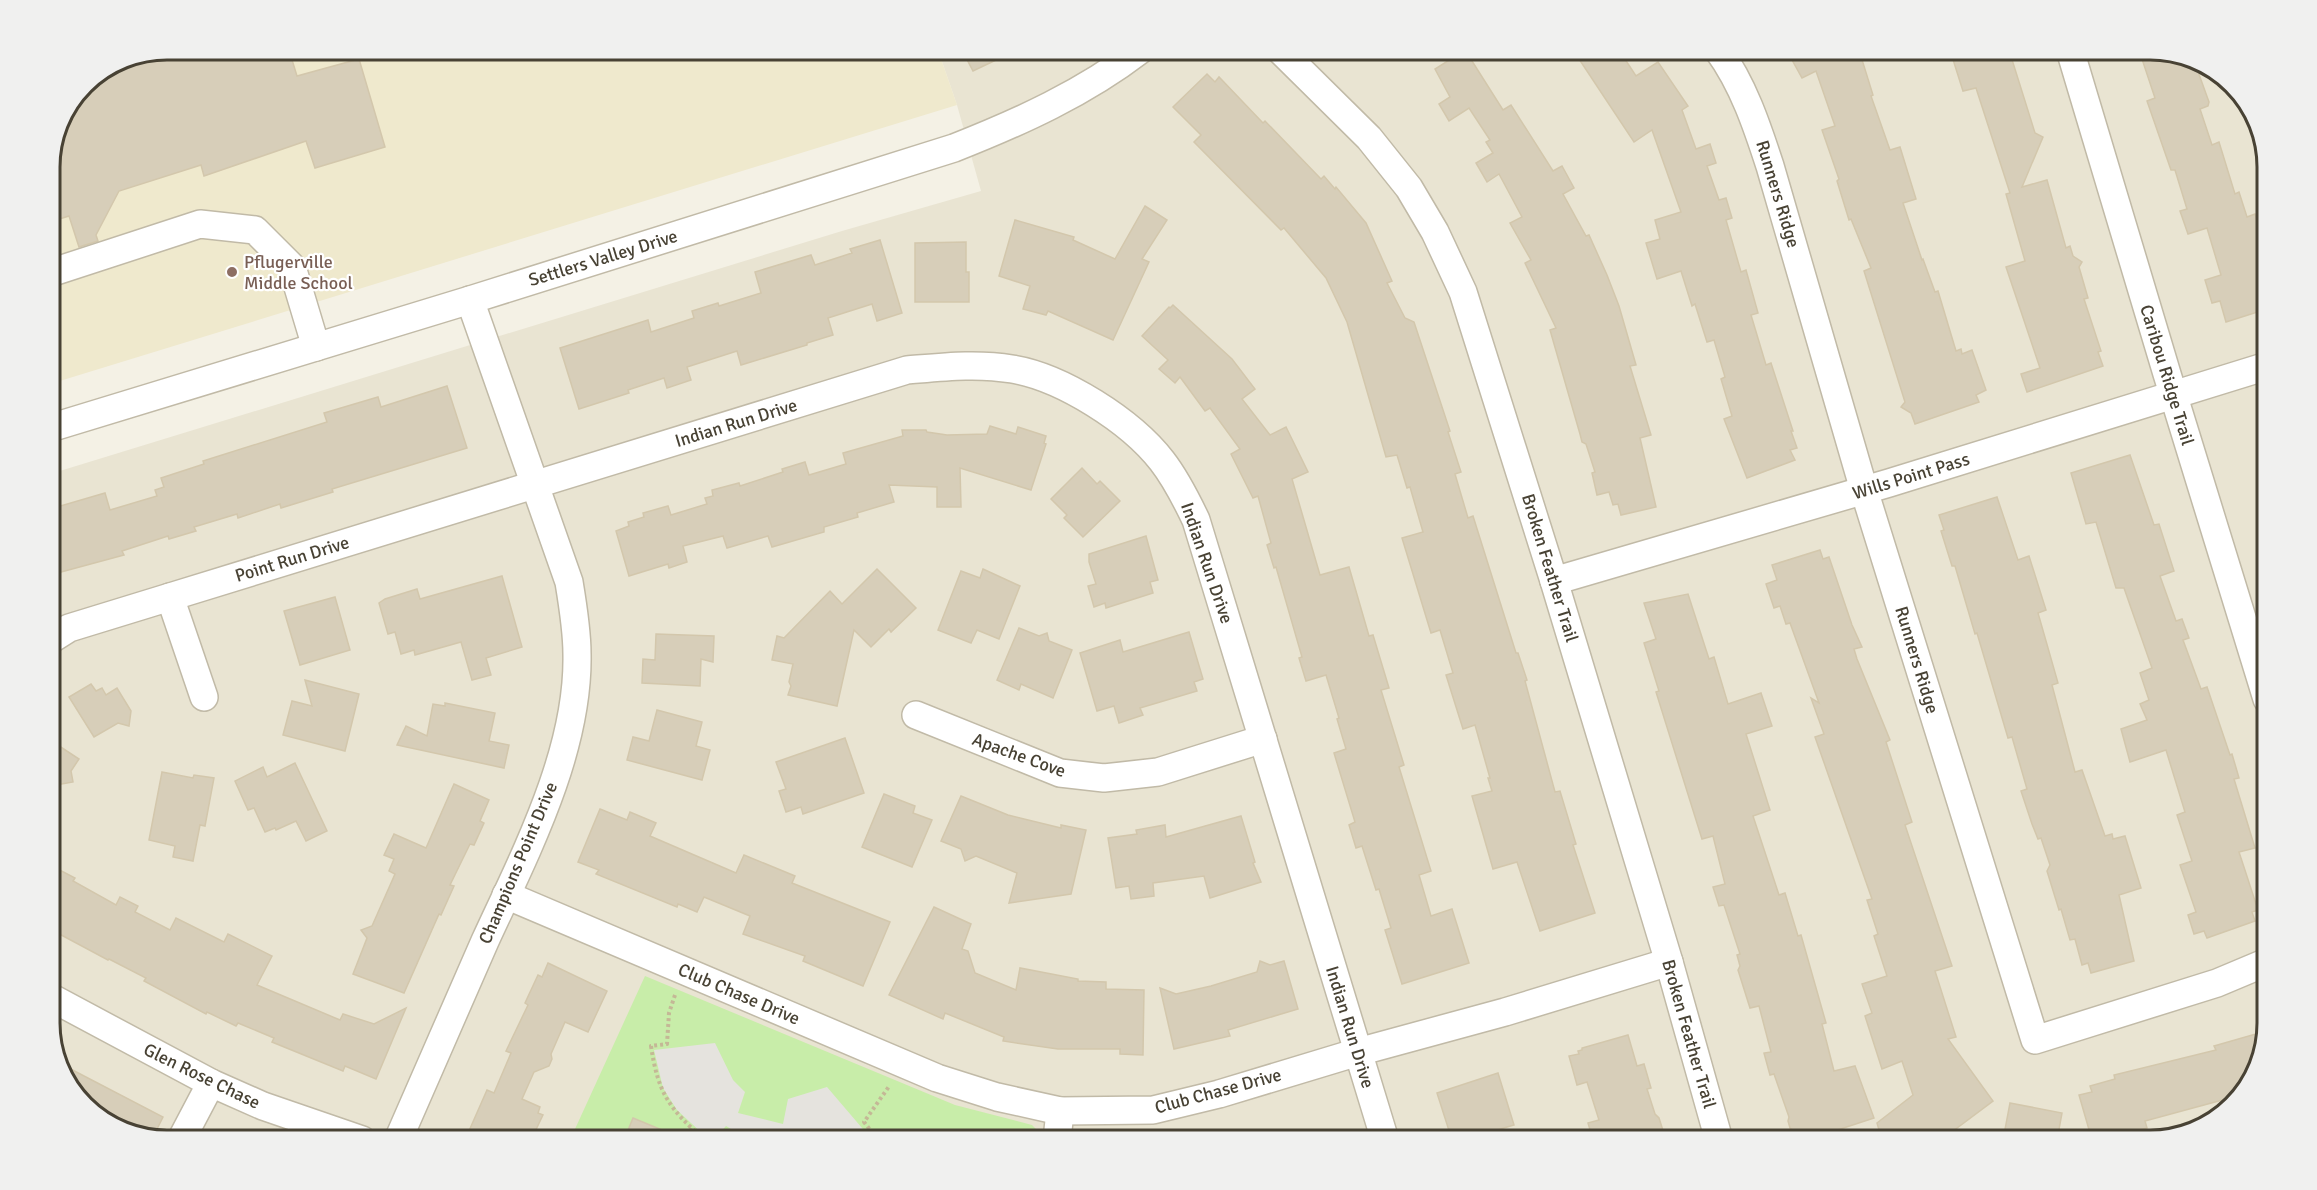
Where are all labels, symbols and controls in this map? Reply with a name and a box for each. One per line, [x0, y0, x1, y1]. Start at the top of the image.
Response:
street label: Runners Ridge [1751, 138, 1805, 250]
street label: Settlers Valley Drive [526, 225, 680, 291]
place label: Pflugerville Middle School [244, 251, 353, 294]
marker: Pflugerville Middle School [225, 265, 239, 279]
street label: Caribou Ridge Trail [2135, 302, 2199, 448]
street label: Indian Run Drive [672, 394, 800, 452]
street label: Wills Point Pass [1850, 448, 1972, 504]
street label: Broken Feather Trail [1517, 491, 1583, 645]
street label: Indian Run Drive [1176, 500, 1238, 626]
street label: Point Run Drive [232, 531, 352, 587]
street label: Runners Ridge [1890, 604, 1944, 716]
street label: Apache Cove [969, 728, 1069, 782]
street label: Champions Point Drive [474, 779, 562, 947]
street label: Broken Feather Trail [1657, 957, 1721, 1111]
street label: Club Chase Drive [675, 958, 803, 1030]
street label: Indian Run Drive [1321, 963, 1379, 1091]
street label: Glen Rose Chase [140, 1038, 264, 1114]
street label: Club Chase Drive [1152, 1064, 1284, 1118]

